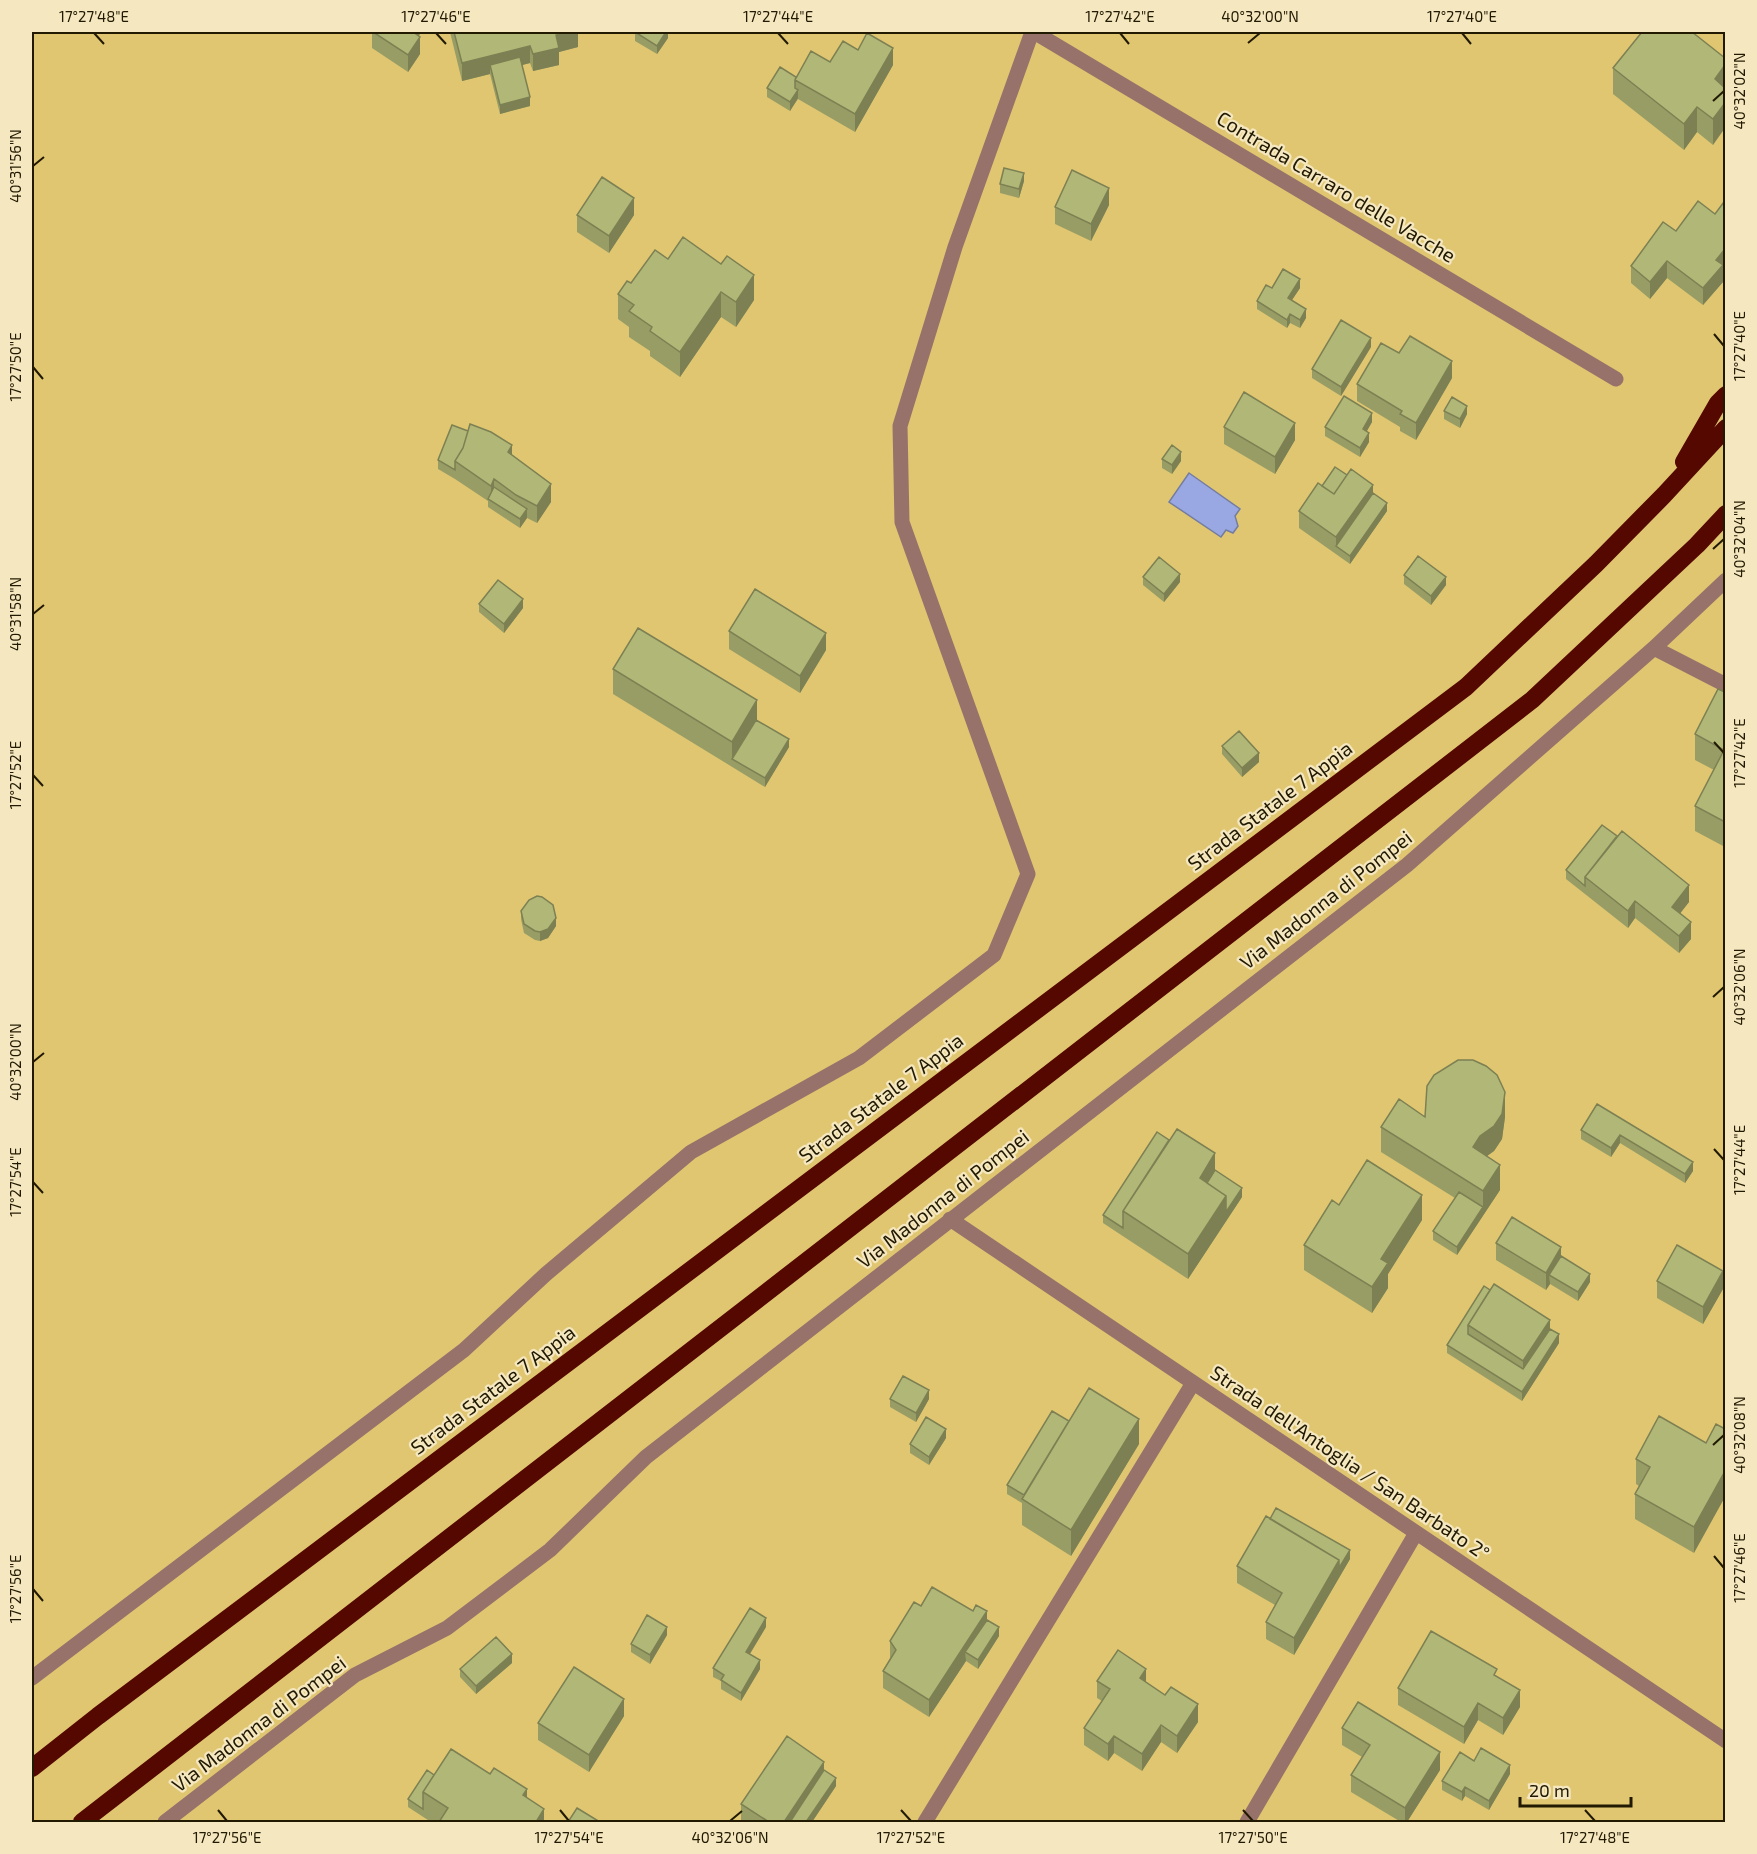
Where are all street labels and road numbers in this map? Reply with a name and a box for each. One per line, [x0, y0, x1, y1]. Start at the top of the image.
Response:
street label: Contrada Carraro delle Vacche [1213, 105, 1460, 267]
street label: Strada Statale 7 Appia [1182, 735, 1356, 875]
street label: Via Madonna di Pompei [1235, 825, 1416, 974]
street label: Strada Statale 7 Appia [793, 1027, 967, 1167]
street label: Via Madonna di Pompei [852, 1124, 1033, 1273]
street label: Strada Statale 7 Appia [405, 1319, 579, 1459]
street label: Strada dell'Antoglia / San Barbato 2° [1207, 1360, 1495, 1565]
street label: Via Madonna di Pompei [167, 1650, 350, 1796]

